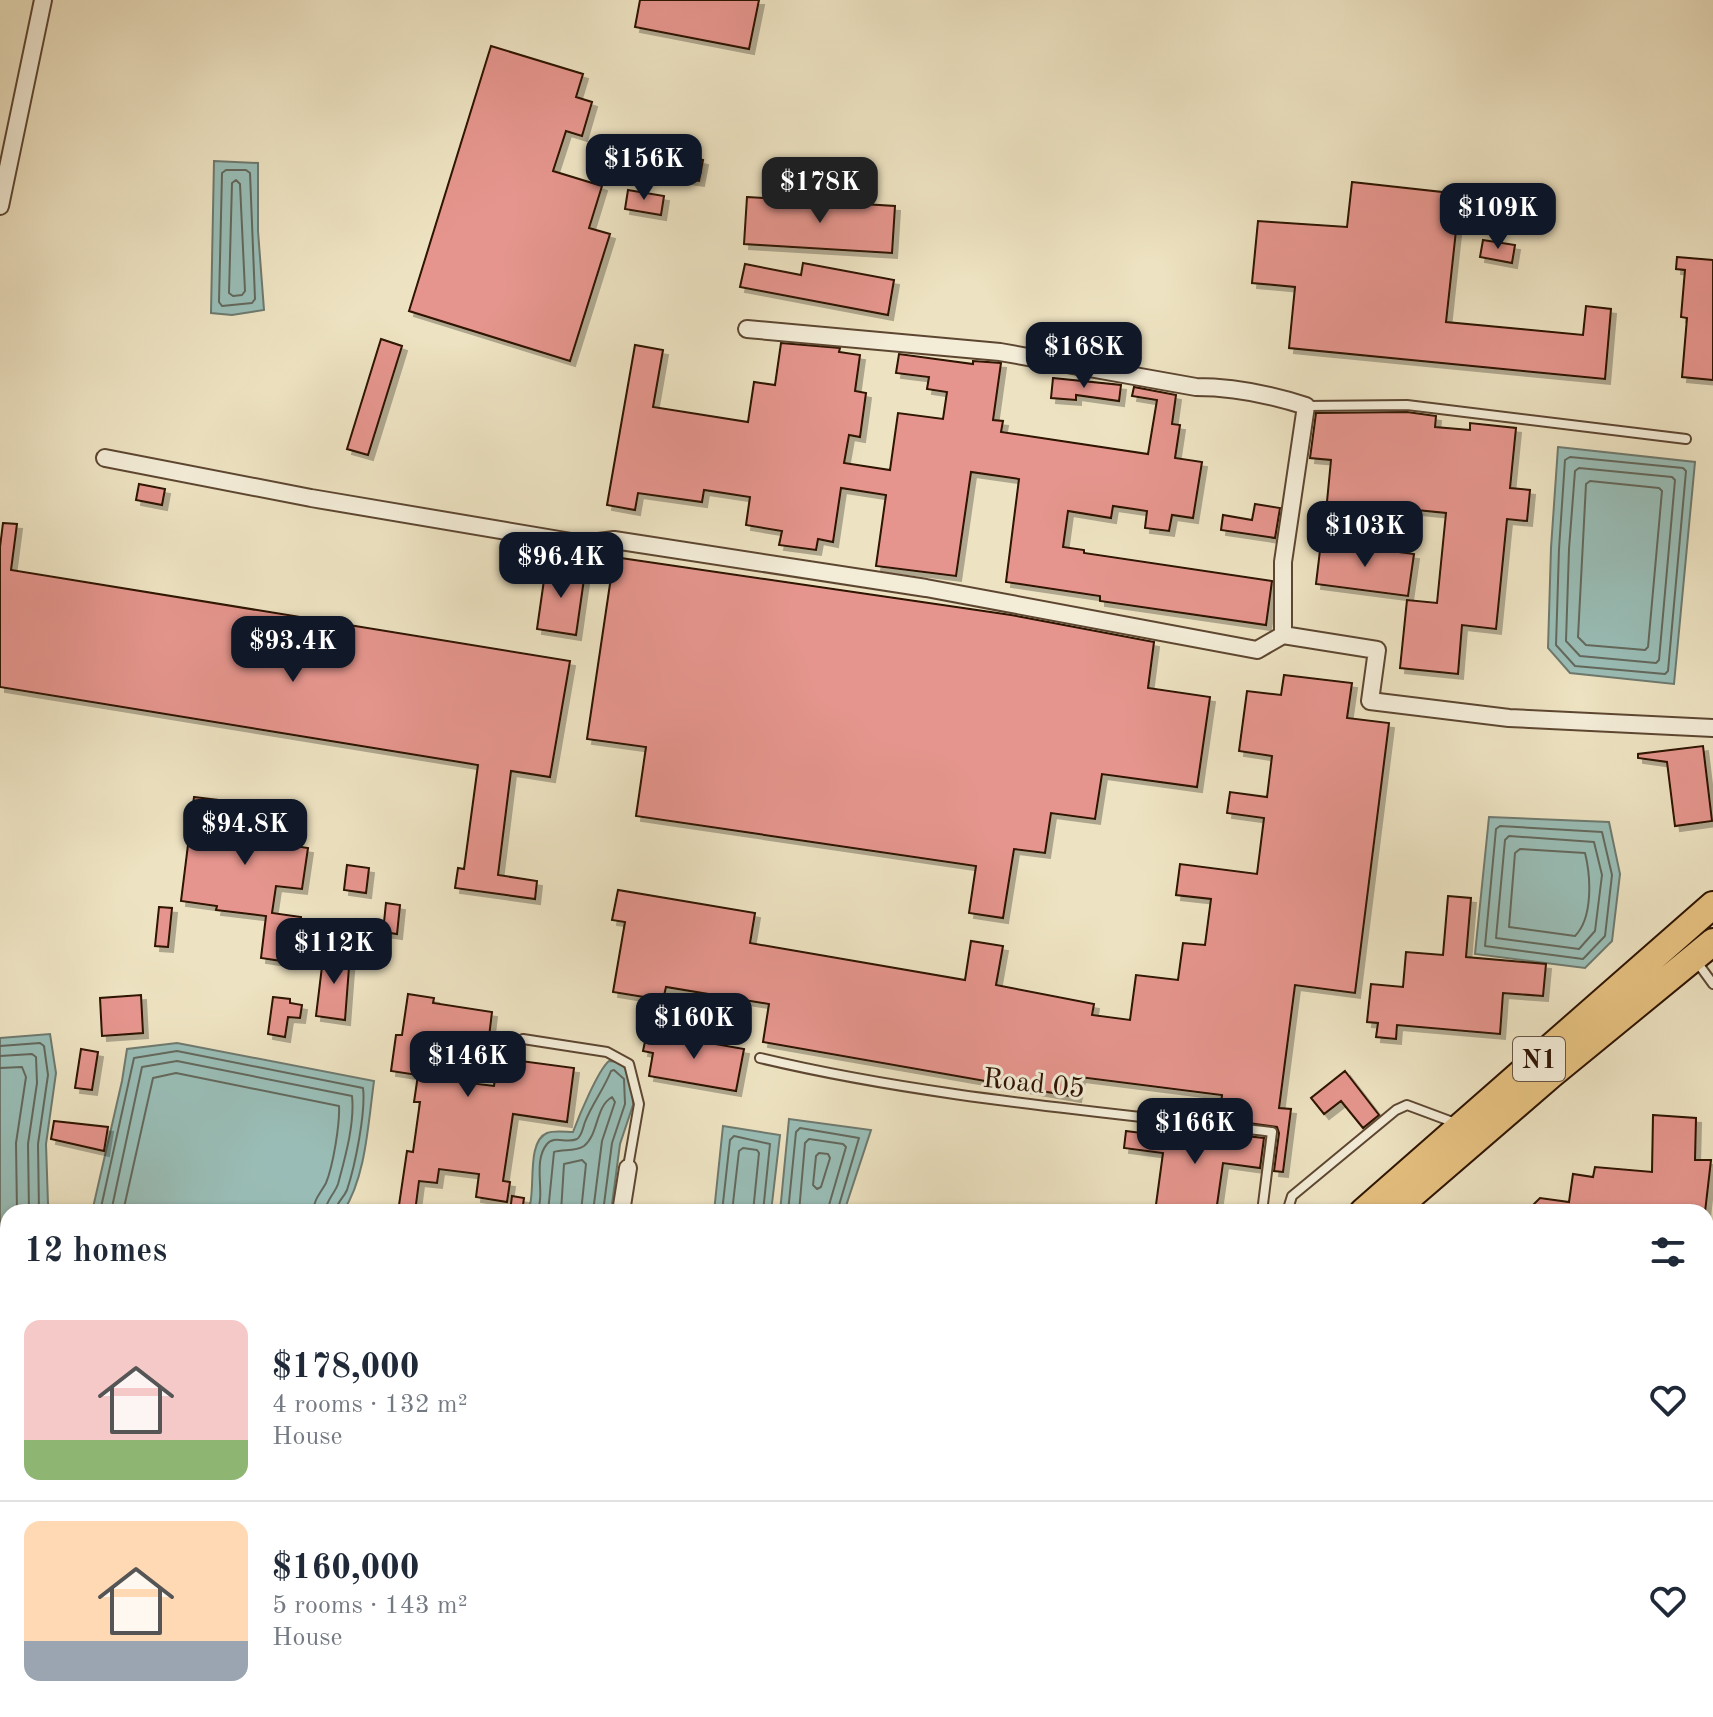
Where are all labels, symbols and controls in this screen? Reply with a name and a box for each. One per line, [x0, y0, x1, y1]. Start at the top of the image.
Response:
pin: $156K [588, 134, 700, 202]
text: $156K [604, 147, 684, 173]
pin: $178K [764, 157, 876, 225]
text: $178K [780, 170, 860, 196]
pin: $109K [1442, 183, 1554, 251]
text: $109K [1458, 196, 1538, 222]
pin: $168K [1028, 322, 1140, 390]
text: $168K [1044, 335, 1124, 361]
pin: $103K [1309, 501, 1421, 569]
text: $103K [1325, 514, 1405, 540]
pin: $96.4K [496, 532, 626, 600]
text: $96.4K [517, 545, 605, 571]
pin: $93.4K [228, 616, 358, 684]
text: $93.4K [249, 629, 337, 655]
pin: $94.8K [180, 799, 310, 867]
text: $94.8K [201, 812, 289, 838]
pin: $112K [278, 918, 390, 986]
text: $112K [294, 931, 374, 957]
pin: $160K [638, 993, 750, 1061]
text: $160K [654, 1006, 734, 1032]
pin: $146K [412, 1031, 524, 1099]
road number: N1 [1513, 1037, 1565, 1081]
text: $146K [428, 1044, 508, 1070]
street label: Road 05 [981, 1066, 1086, 1104]
pin: $166K [1139, 1098, 1251, 1166]
text: $166K [1155, 1111, 1235, 1137]
icon: filters [1646, 1230, 1690, 1274]
text: 12 homes [24, 1235, 167, 1269]
text: $178,000 [272, 1351, 420, 1385]
icon: home [88, 1352, 184, 1448]
icon: heart [1646, 1378, 1690, 1422]
text: 4 rooms · 132 m² [272, 1392, 468, 1418]
text: House [272, 1424, 343, 1450]
text: $160,000 [272, 1552, 420, 1586]
icon: home [88, 1553, 184, 1649]
icon: heart [1646, 1579, 1690, 1623]
text: 5 rooms · 143 m² [272, 1593, 468, 1619]
text: House [272, 1625, 343, 1651]

